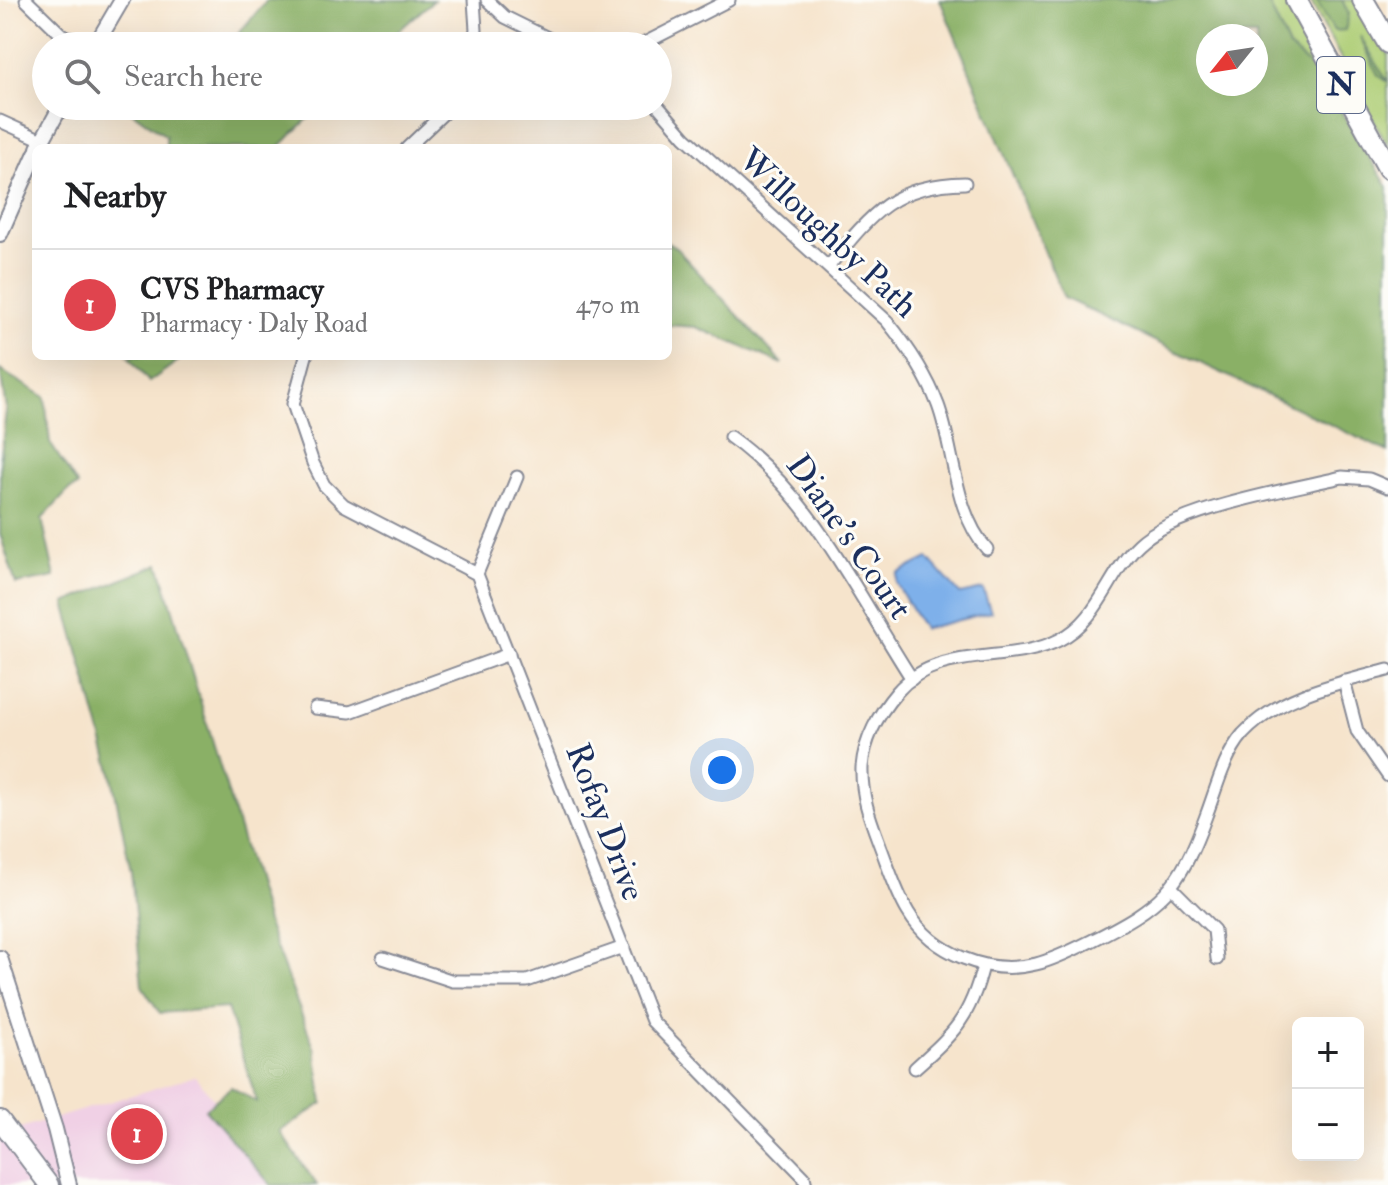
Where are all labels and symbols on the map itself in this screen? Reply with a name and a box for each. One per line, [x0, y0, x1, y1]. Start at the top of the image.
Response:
north arrow [1196, 24, 1268, 96]
road number: N [1317, 57, 1365, 113]
street label: Willoughby Path [729, 138, 927, 327]
street label: Diane's Court [776, 446, 922, 628]
street label: Rofay Drive [555, 737, 655, 907]
your location [702, 750, 742, 790]
pin: 1 [111, 1104, 163, 1164]

